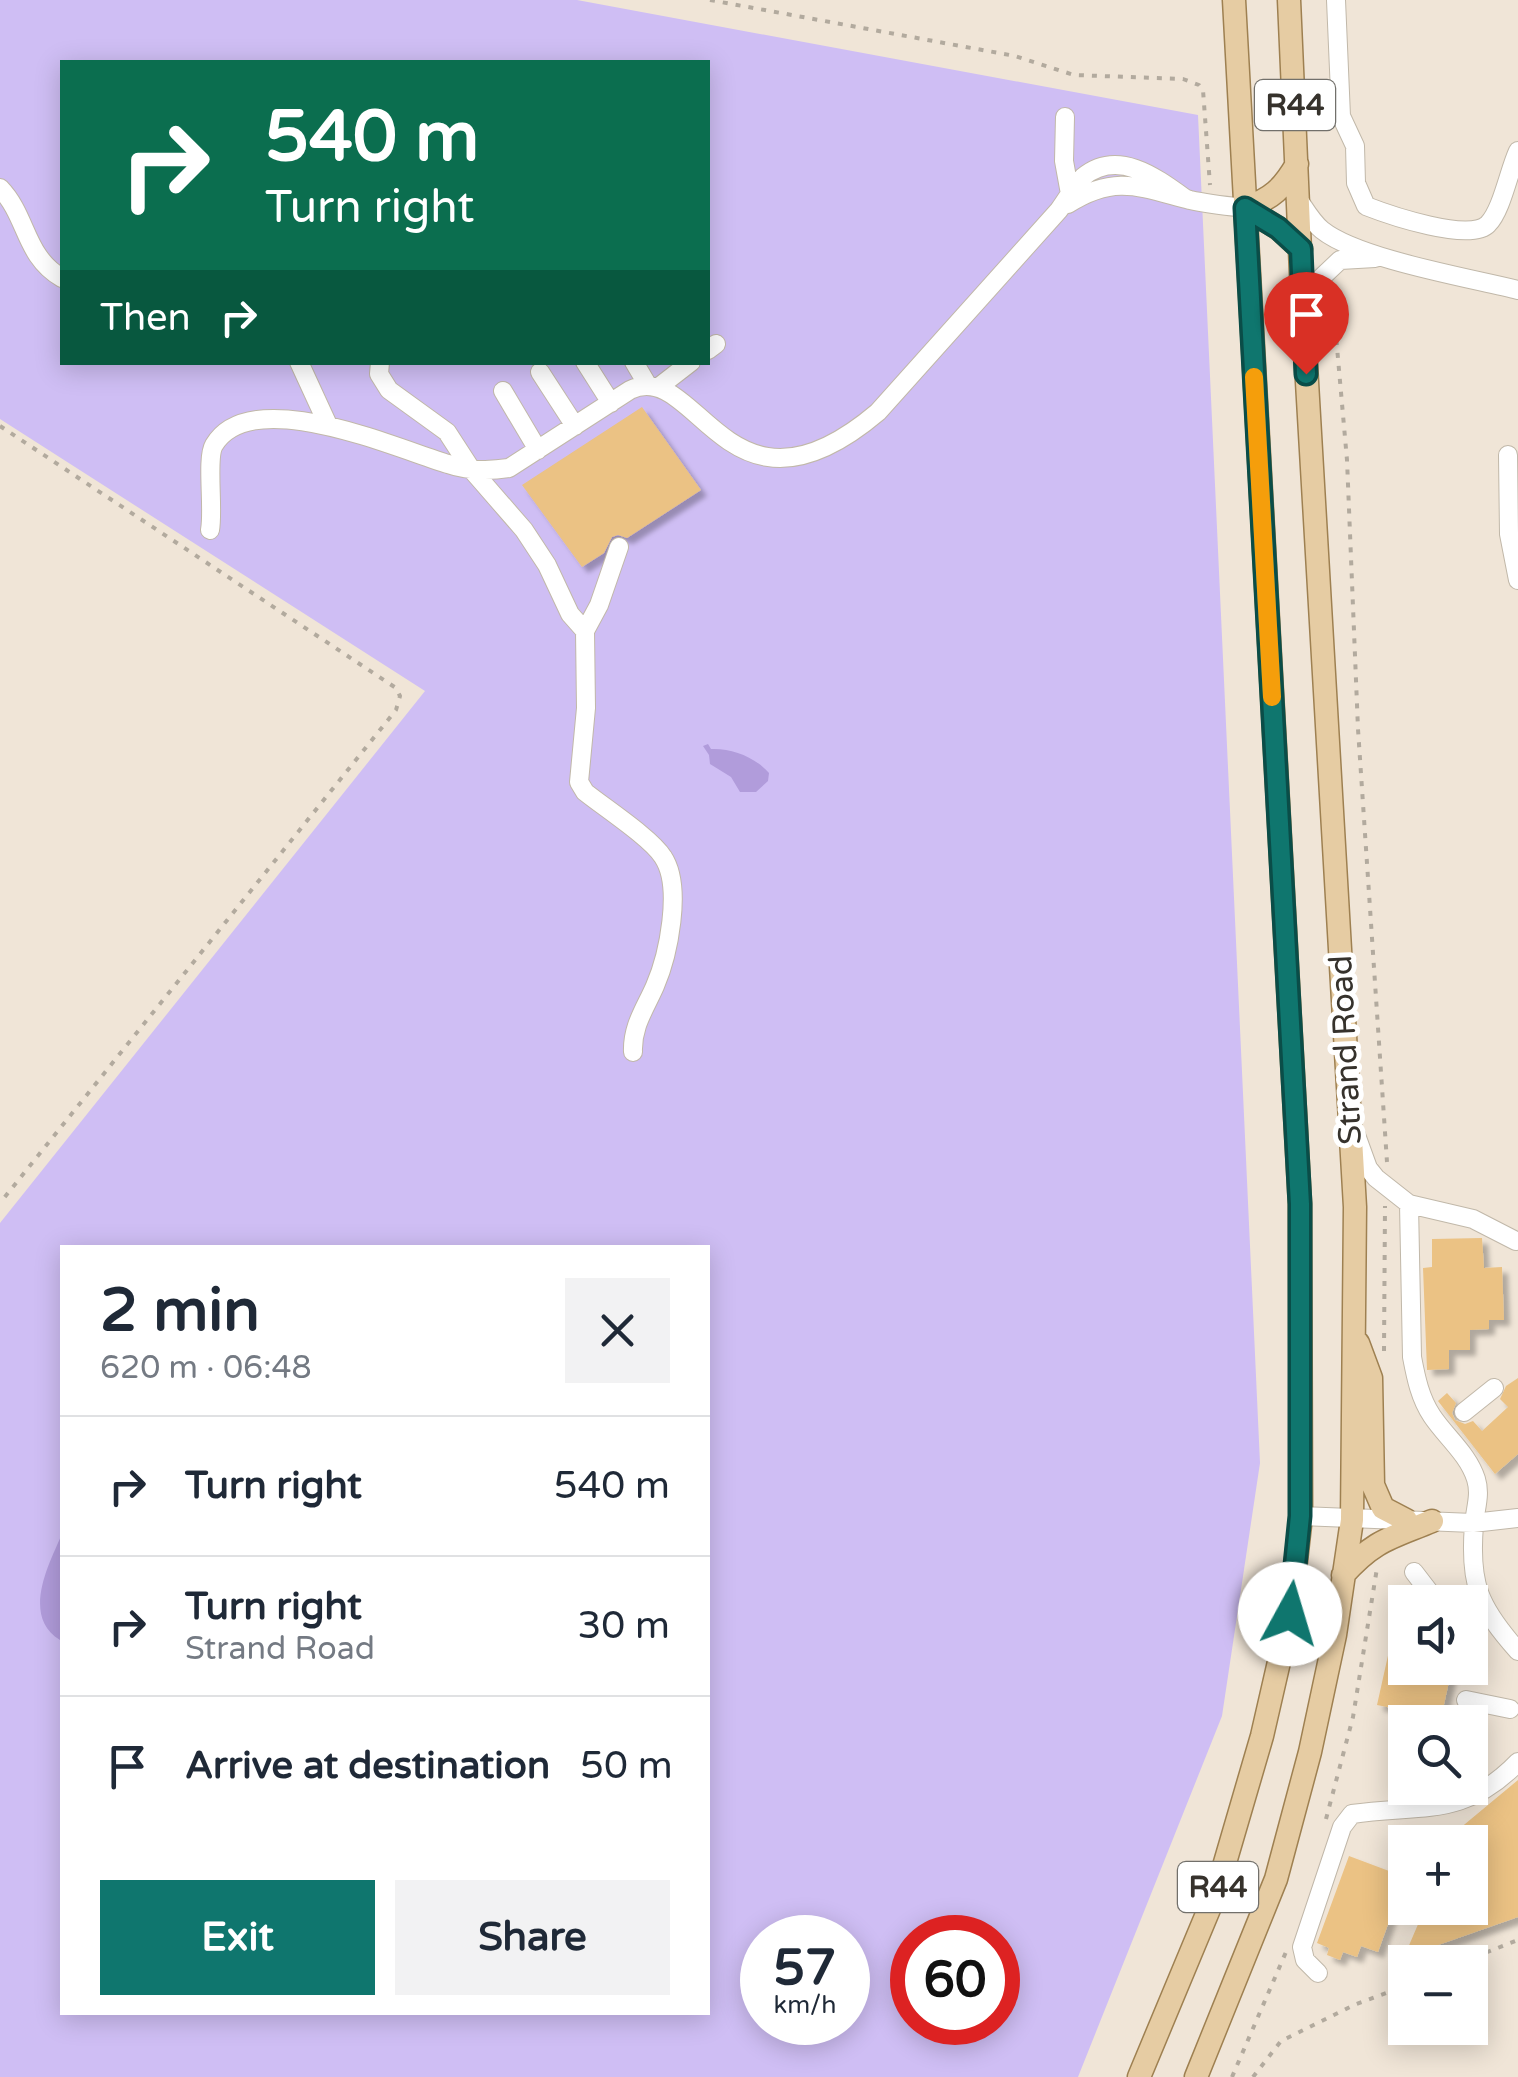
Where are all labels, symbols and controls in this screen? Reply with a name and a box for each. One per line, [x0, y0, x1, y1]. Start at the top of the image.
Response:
road number: R44 [1255, 80, 1335, 130]
text: 540 m [265, 96, 479, 180]
icon: right [100, 100, 230, 230]
text: Turn right [265, 181, 474, 235]
pin [1264, 272, 1349, 375]
icon: arrive [1279, 287, 1334, 342]
icon: right [211, 290, 266, 345]
text: Then [100, 295, 191, 341]
street label: Strand Road [1322, 954, 1370, 1146]
text: 2 min [100, 1275, 260, 1347]
button: close [565, 1278, 670, 1383]
text: 620 m · 06:48 [100, 1349, 312, 1387]
icon: right [100, 1459, 155, 1514]
text: Turn right [185, 1463, 362, 1509]
text: 540 m [554, 1463, 670, 1509]
position arrow [1238, 1562, 1342, 1666]
text: Turn right [185, 1584, 362, 1630]
map controls [1388, 1585, 1488, 2045]
button: sound [1388, 1585, 1488, 1685]
icon: right [100, 1599, 155, 1654]
text: 30 m [578, 1603, 670, 1649]
text: Strand Road [185, 1630, 375, 1668]
button: search [1388, 1705, 1488, 1805]
icon: arrive [100, 1739, 155, 1794]
text: Arrive at destination [185, 1743, 550, 1789]
text: 50 m [580, 1743, 673, 1789]
button: + [1388, 1825, 1488, 1925]
road number: R44 [1178, 1862, 1258, 1912]
button: Exit [100, 1880, 375, 1995]
button: Share [395, 1880, 670, 1995]
speed limit sign: 60 [890, 1915, 1020, 2045]
text: 57 [774, 1938, 836, 1998]
button: − [1388, 1945, 1488, 2045]
text: km/h [774, 1990, 836, 2020]

